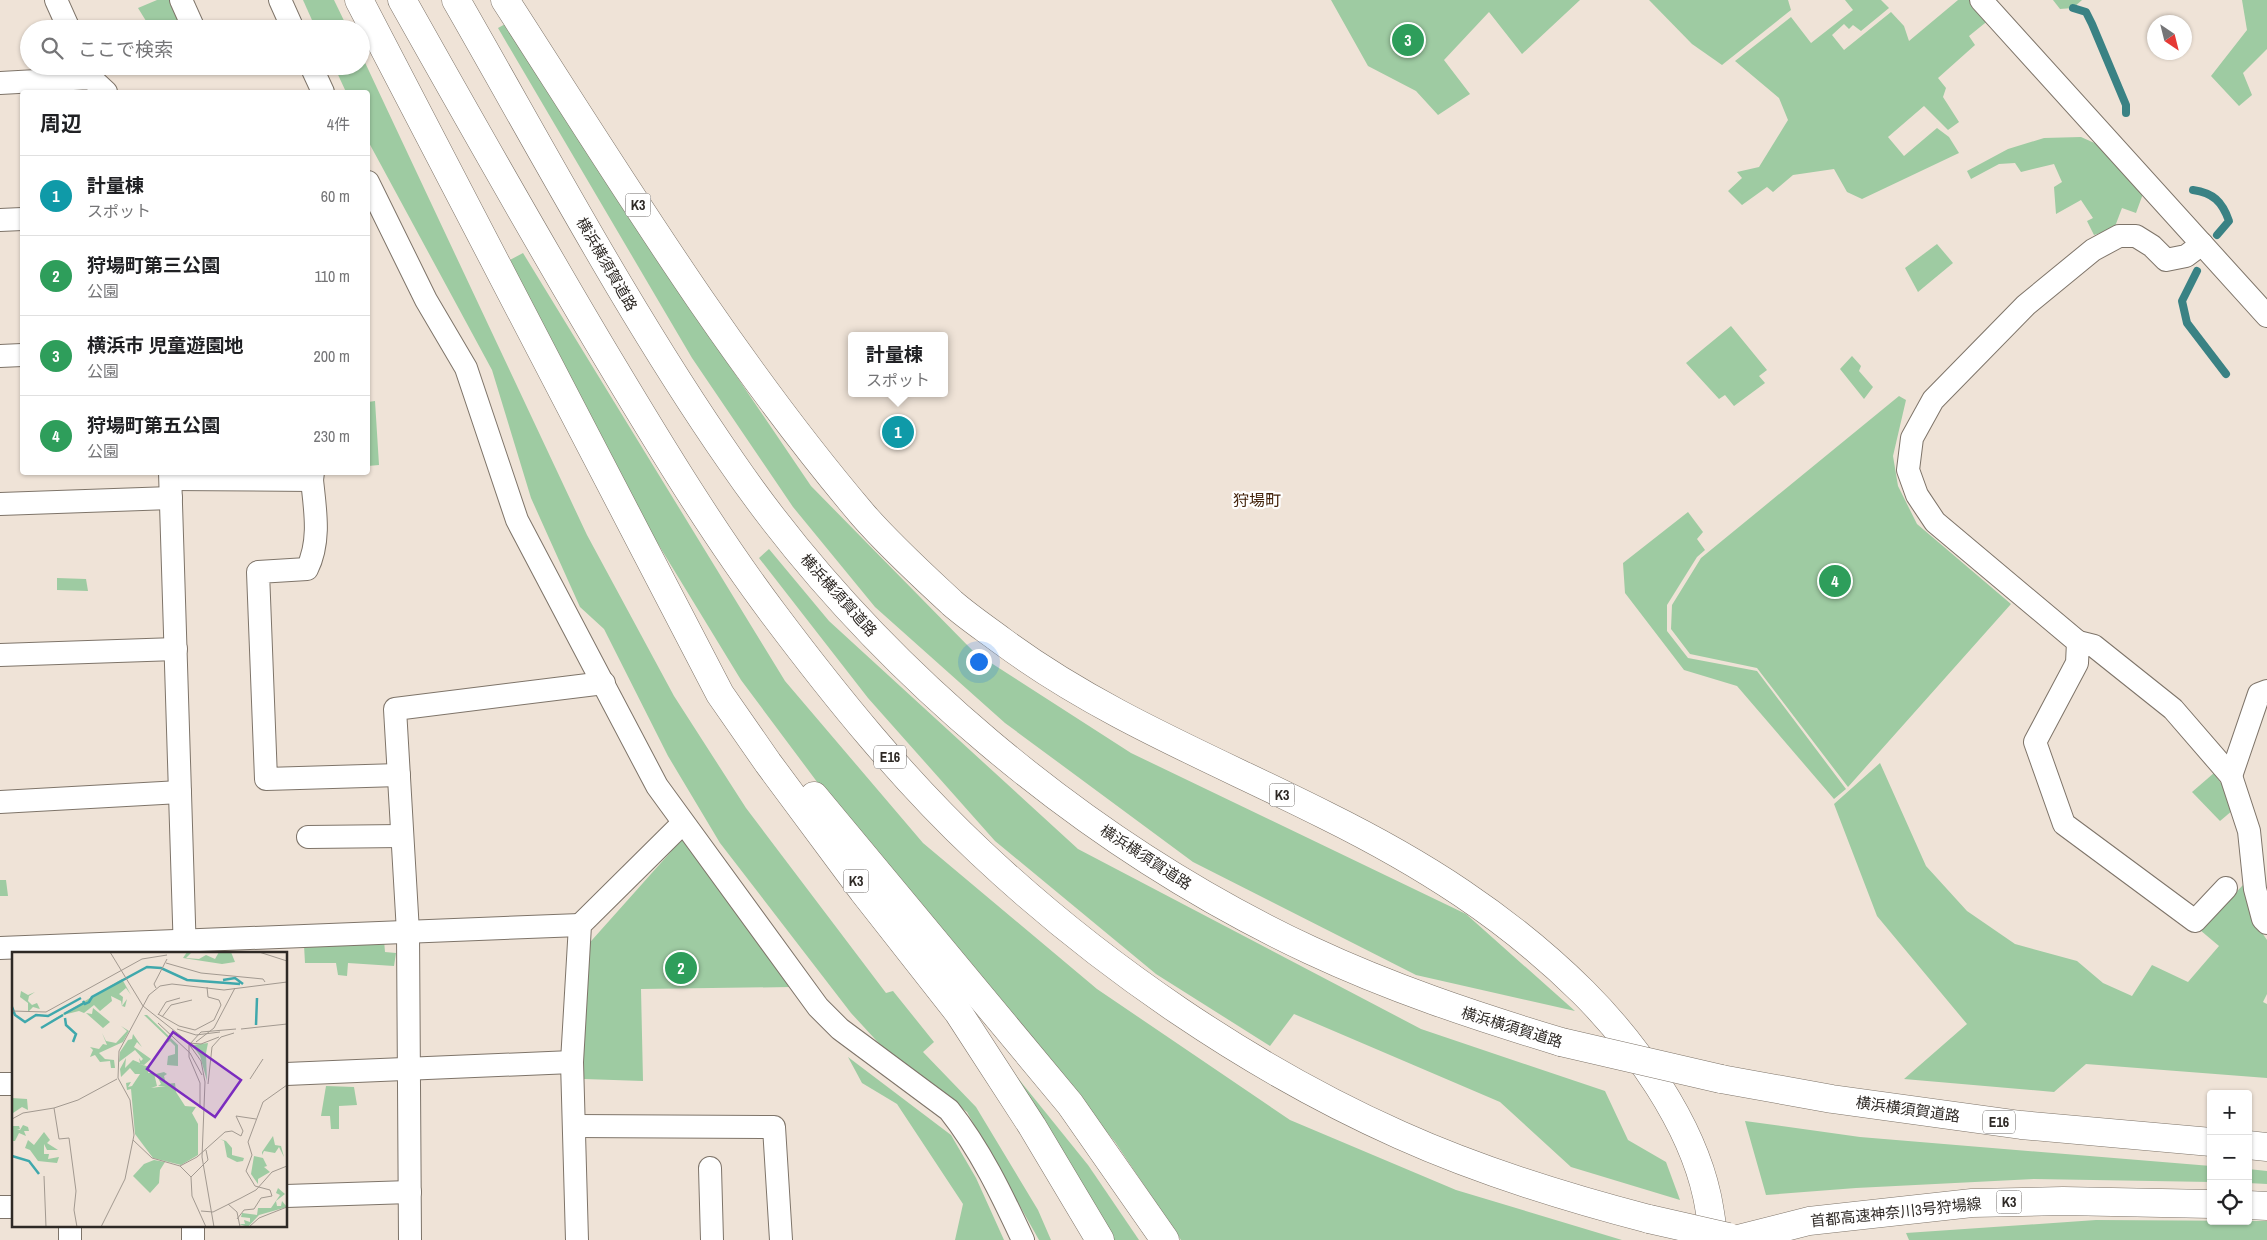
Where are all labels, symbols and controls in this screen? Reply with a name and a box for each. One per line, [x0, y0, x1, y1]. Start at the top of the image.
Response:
north arrow [2147, 15, 2192, 60]
search box [20, 20, 370, 75]
pin: 3 [1392, 21, 1424, 59]
icon: search [38, 34, 66, 62]
text: ここで検索 [78, 36, 173, 62]
text: 周辺 [40, 109, 82, 138]
text: 4件 [327, 113, 350, 135]
text: 計量棟 [87, 172, 144, 198]
text: 1 [52, 185, 60, 207]
text: 60 m [321, 185, 350, 207]
road number: K3 [626, 194, 650, 216]
text: スポット [87, 200, 151, 222]
street label: 横浜横須賀道路 [572, 213, 642, 315]
text: 狩場町第三公園 [87, 252, 220, 278]
text: 2 [52, 265, 60, 287]
text: 110 m [314, 265, 350, 287]
text: 公園 [87, 280, 119, 302]
text: 横浜市 児童遊園地 [87, 332, 243, 358]
popup [848, 332, 948, 397]
text: 計量棟 [866, 341, 923, 367]
text: 3 [52, 345, 60, 367]
text: 200 m [314, 345, 350, 367]
text: 公園 [87, 360, 119, 382]
text: スポット [866, 369, 930, 391]
text: 狩場町第五公園 [87, 412, 220, 438]
pin: 1 [882, 413, 914, 451]
text: 4 [52, 425, 60, 447]
text: 230 m [314, 425, 350, 447]
text: 公園 [87, 440, 119, 462]
district label: 狩場町 [1233, 489, 1281, 511]
street label: 横浜横須賀道路 [796, 549, 882, 641]
pin: 4 [1819, 562, 1851, 600]
your location [966, 649, 992, 675]
road number: E16 [874, 746, 906, 769]
road number: K3 [1270, 784, 1294, 806]
street label: 横浜横須賀道路 [1096, 820, 1196, 894]
road number: K3 [844, 869, 868, 892]
pin: 2 [665, 949, 697, 987]
inset map [12, 952, 288, 1228]
street label: 横浜横須賀道路 [1459, 1002, 1565, 1052]
map controls [2207, 1090, 2252, 1225]
button: + [2207, 1090, 2252, 1135]
street label: 横浜横須賀道路 [1855, 1091, 1961, 1127]
road number: E16 [1983, 1110, 2015, 1134]
button: − [2207, 1135, 2252, 1180]
button: locate [2207, 1180, 2252, 1225]
road number: K3 [1996, 1190, 2022, 1214]
street label: 首都高速神奈川3号狩場線 [1809, 1193, 1983, 1231]

